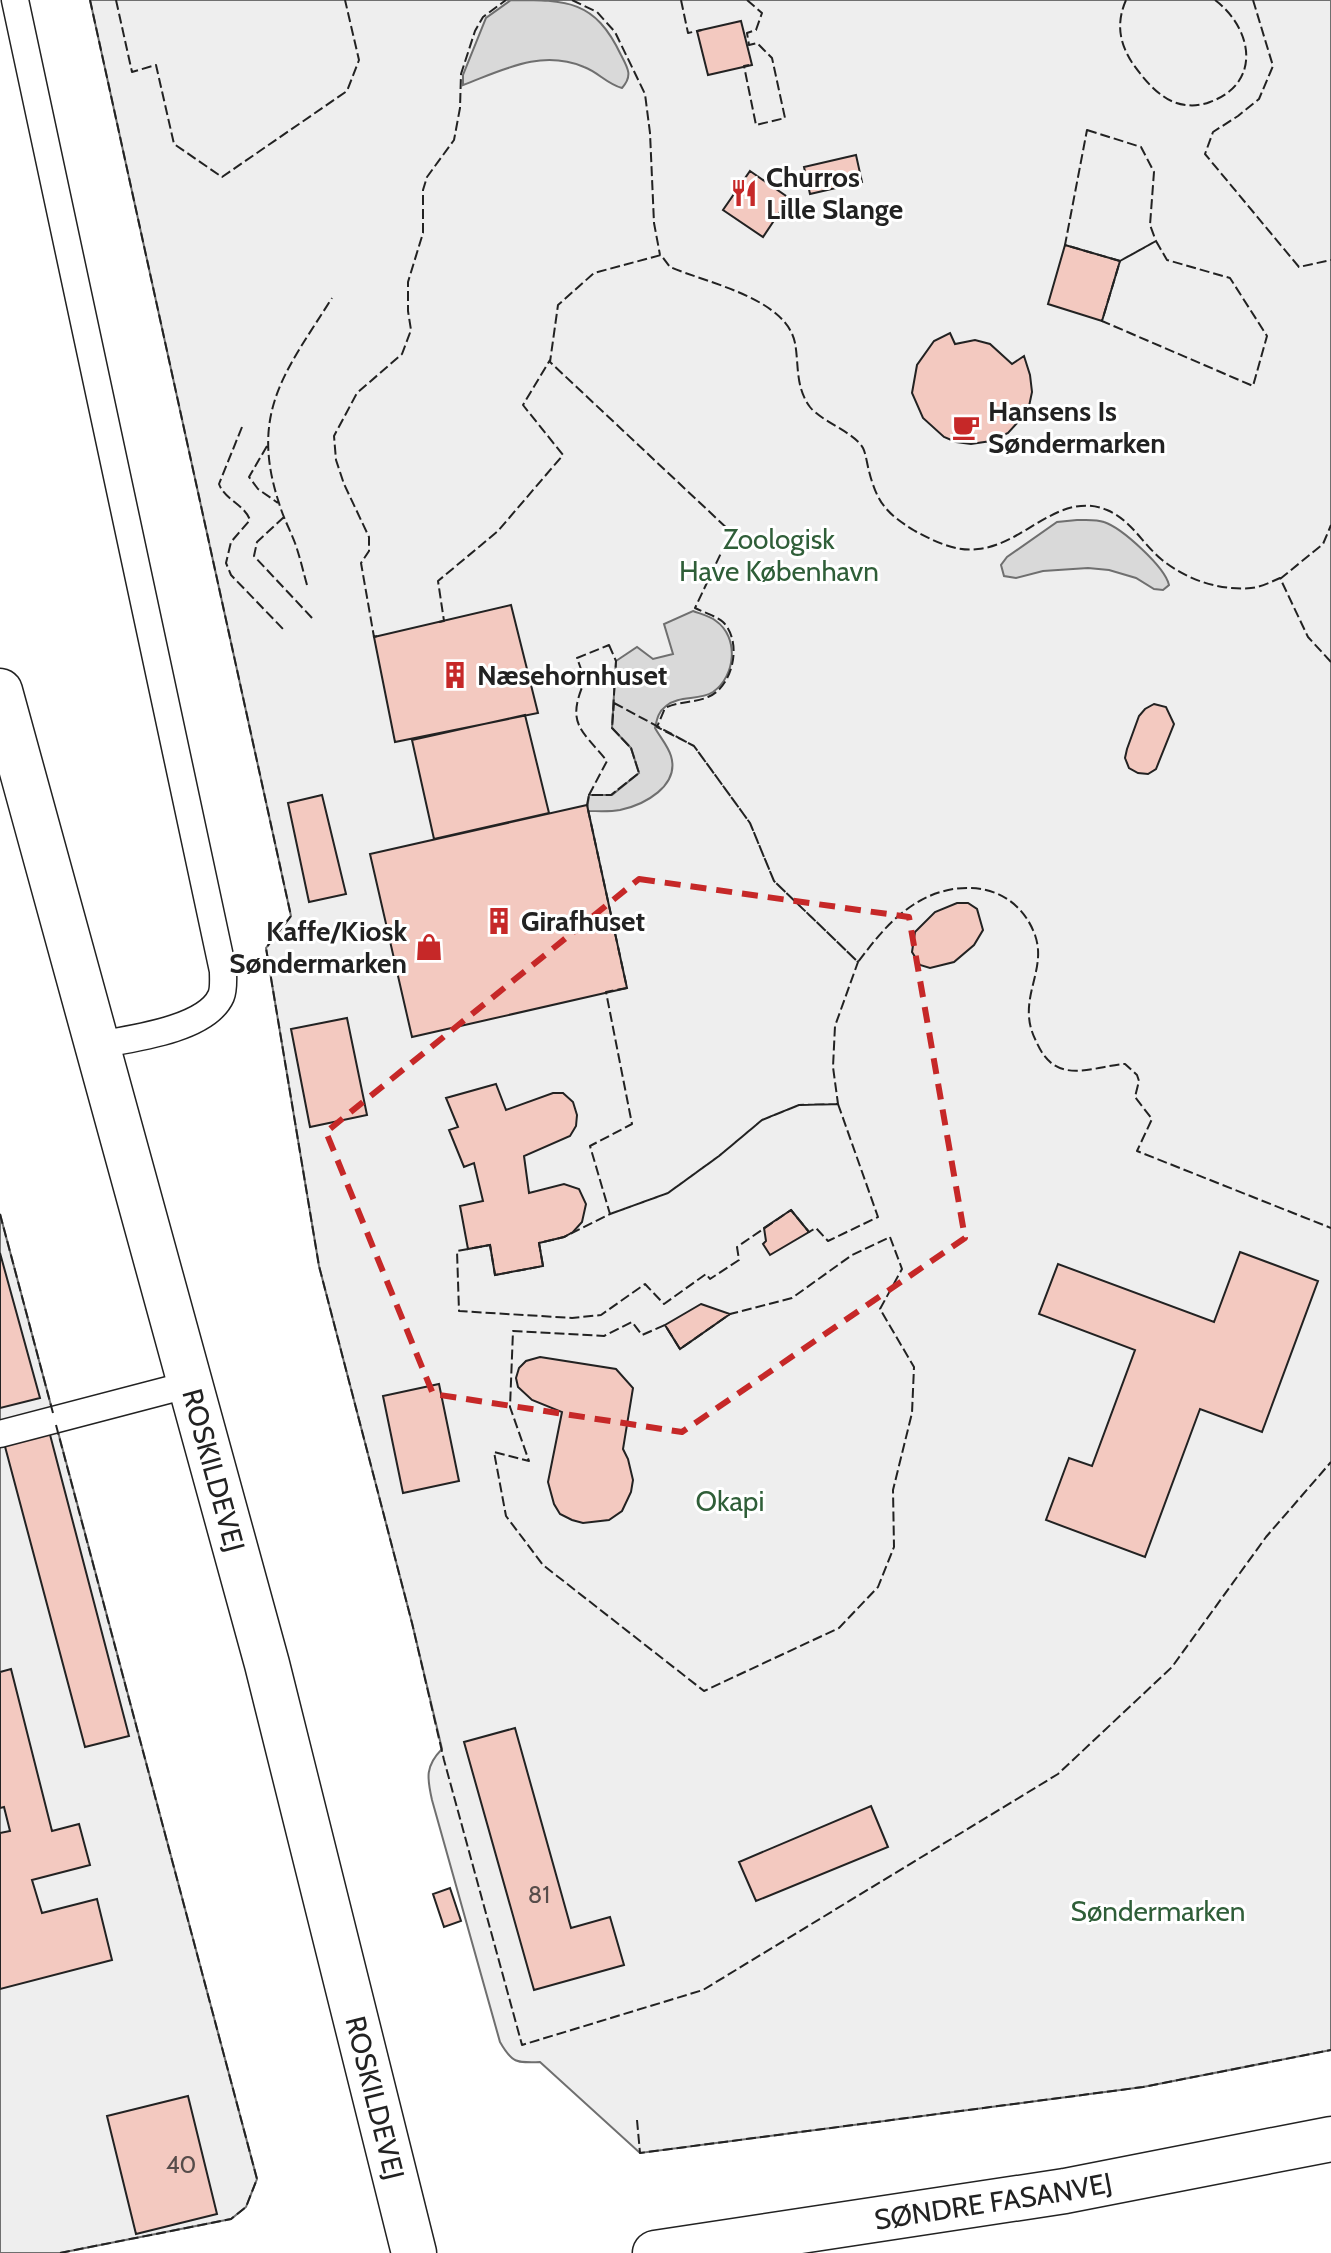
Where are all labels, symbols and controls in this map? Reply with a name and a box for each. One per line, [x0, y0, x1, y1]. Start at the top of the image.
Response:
place label: Churros Lille Slange [766, 160, 903, 226]
restaurant icon: Churros Lille Slange [729, 178, 759, 208]
place label: Hansens Is Søndermarken [988, 394, 1166, 460]
cafe icon: Hansens Is Søndermarken [951, 412, 981, 442]
park label: Zoologisk Have København [679, 522, 879, 588]
place label: Næsehornhuset [477, 658, 667, 692]
building icon: Næsehornhuset [440, 660, 470, 690]
place label: Girafhuset [521, 904, 645, 938]
building icon: Girafhuset [484, 906, 514, 936]
place label: Kaffe/Kiosk Søndermarken [229, 914, 407, 980]
shop icon: Kaffe/Kiosk Søndermarken [414, 932, 444, 962]
street label: ROSKILDEVEJ [175, 1385, 252, 1555]
park label: Okapi [696, 1484, 764, 1518]
house number: 81 [528, 1880, 550, 1909]
park label: Søndermarken [1071, 1894, 1245, 1928]
street label: ROSKILDEVEJ [338, 2012, 412, 2183]
house number: 40 [166, 2150, 196, 2179]
street label: SØNDRE FASANVEJ [872, 2165, 1115, 2237]

